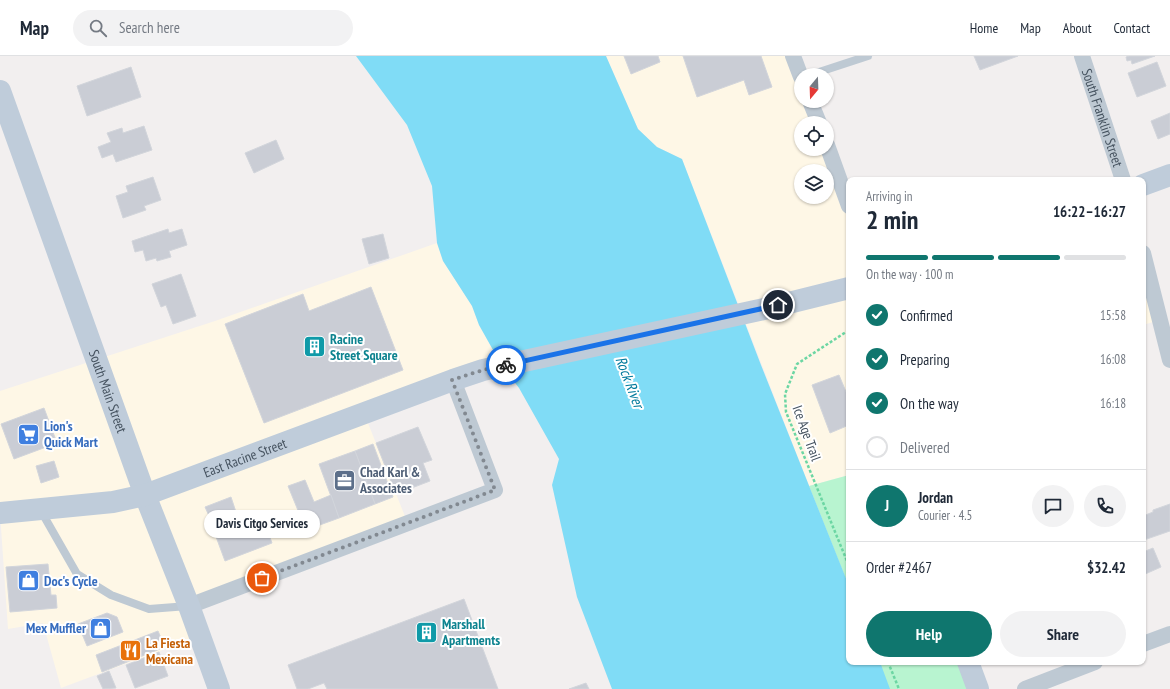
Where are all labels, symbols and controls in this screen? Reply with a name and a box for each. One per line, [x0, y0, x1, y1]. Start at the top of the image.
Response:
search box [73, 10, 353, 46]
text: Map [20, 16, 49, 40]
icon: search [87, 17, 109, 39]
text: Search here [119, 18, 180, 37]
text: Home [970, 19, 998, 37]
text: Map [1020, 19, 1041, 37]
text: About [1063, 19, 1092, 37]
text: Contact [1114, 19, 1150, 37]
street label: South Franklin Street [1078, 66, 1127, 169]
north arrow [794, 68, 834, 108]
map controls [794, 68, 834, 204]
button: locate [794, 116, 834, 156]
button: layers [794, 164, 834, 204]
text: Arriving in [866, 188, 913, 205]
text: 16:22–16:27 [1053, 202, 1126, 221]
text: 2 min [866, 203, 919, 236]
text: On the way · 100 m [866, 266, 953, 283]
pin [761, 288, 795, 322]
icon: home [767, 294, 789, 316]
icon: check [866, 304, 888, 326]
text: Confirmed [900, 306, 953, 325]
text: 15:58 [1100, 307, 1126, 324]
place label: Racine Street Square [330, 330, 398, 364]
building icon: Racine Street Square [301, 334, 327, 360]
courier [486, 345, 526, 385]
street label: South Main Street [85, 347, 131, 435]
icon: check [866, 348, 888, 370]
text: Preparing [900, 350, 950, 369]
text: 16:08 [1100, 351, 1126, 368]
icon: bike [495, 354, 517, 376]
water label: Rock River [612, 354, 649, 412]
icon: check [866, 392, 888, 414]
text: On the way [900, 394, 959, 413]
text: 16:18 [1100, 395, 1126, 412]
street label: Ice Age Trail [789, 403, 826, 464]
place label: Lion's Quick Mart [44, 417, 98, 451]
supermarket icon: Lion's Quick Mart [16, 421, 42, 447]
street label: East Racine Street [201, 434, 289, 481]
text: Delivered [900, 438, 950, 457]
place label: Chad Karl & Associates [359, 463, 420, 497]
office icon: Chad Karl & Associates [332, 467, 358, 493]
button: chat [1032, 485, 1074, 527]
button: phone [1084, 485, 1126, 527]
text: Jordan [918, 488, 953, 507]
text: J [885, 496, 889, 515]
text: Courier · 4.5 [918, 507, 972, 524]
callout: Davis Citgo Services [204, 510, 320, 538]
text: Davis Citgo Services [216, 515, 308, 532]
text: Order #2467 [866, 558, 932, 577]
text: $32.42 [1087, 558, 1126, 577]
pin [245, 561, 279, 595]
icon: bag [251, 567, 273, 589]
shop icon: Doc's Cycle [16, 568, 42, 594]
place label: Doc's Cycle [44, 572, 98, 590]
button: Help [866, 611, 992, 657]
button: Share [1000, 611, 1126, 657]
shop icon: Mex Muffler [88, 615, 114, 641]
place label: Marshall Apartments [441, 615, 500, 649]
place label: Mex Muffler [26, 619, 87, 637]
building icon: Marshall Apartments [413, 619, 439, 645]
place label: La Fiesta Mexicana [146, 634, 193, 668]
restaurant icon: La Fiesta Mexicana [117, 638, 143, 664]

